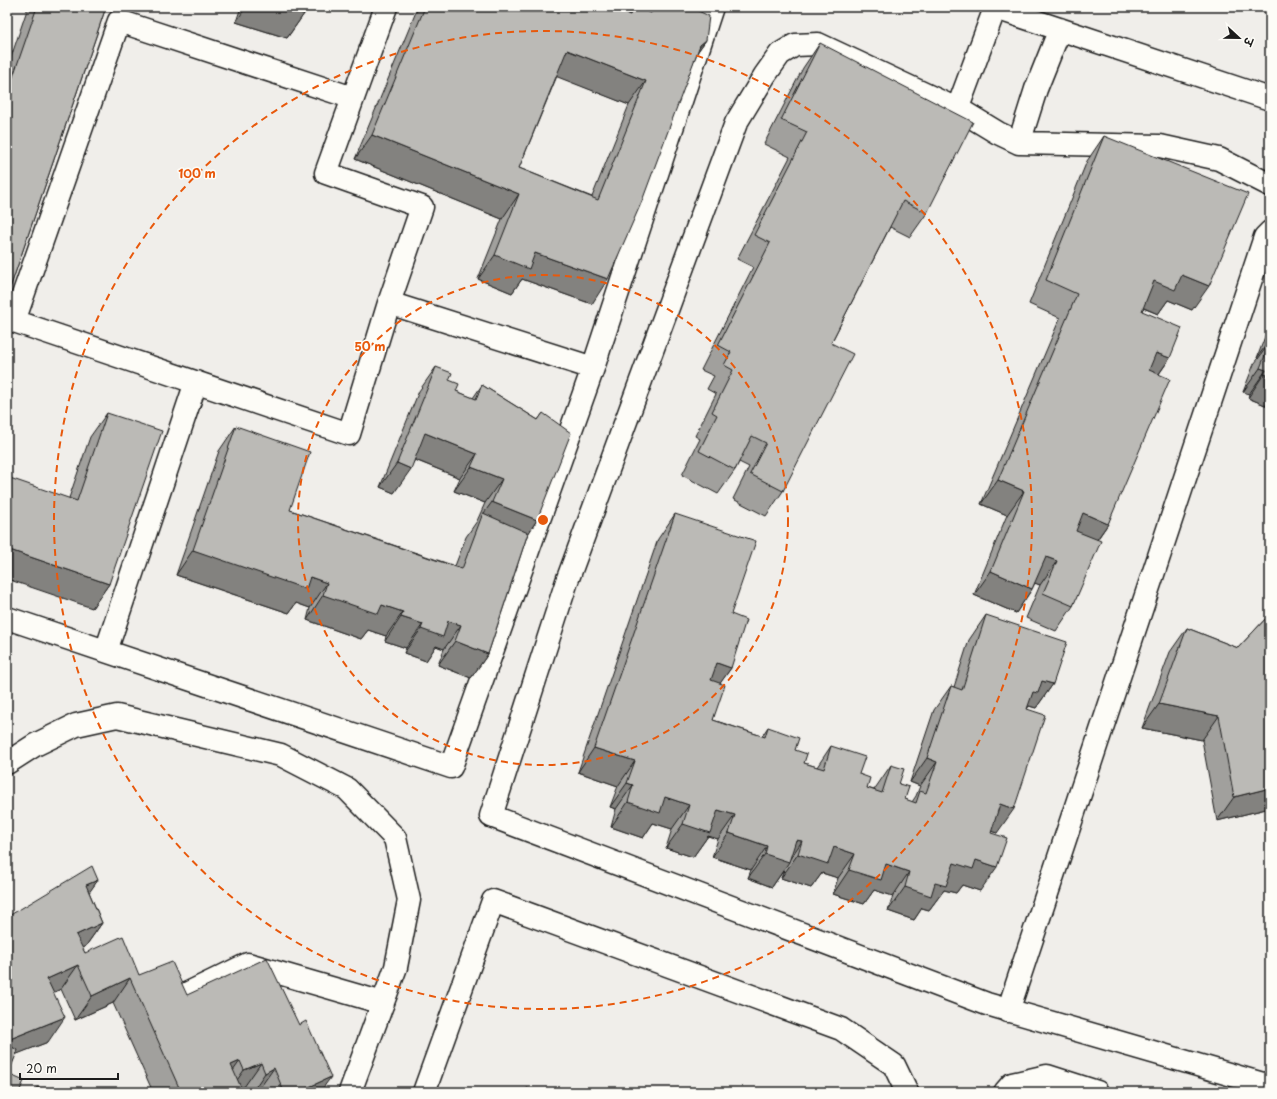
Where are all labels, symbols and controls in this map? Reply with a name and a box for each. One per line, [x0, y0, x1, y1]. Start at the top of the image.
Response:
north arrow [1219, 18, 1259, 58]
text: उ [1239, 34, 1258, 50]
text: 100 m [178, 164, 216, 182]
text: 50 m [354, 337, 386, 355]
centre of rings [536, 513, 550, 527]
scale bar [20, 1055, 118, 1081]
text: 20 m [26, 1059, 57, 1077]

